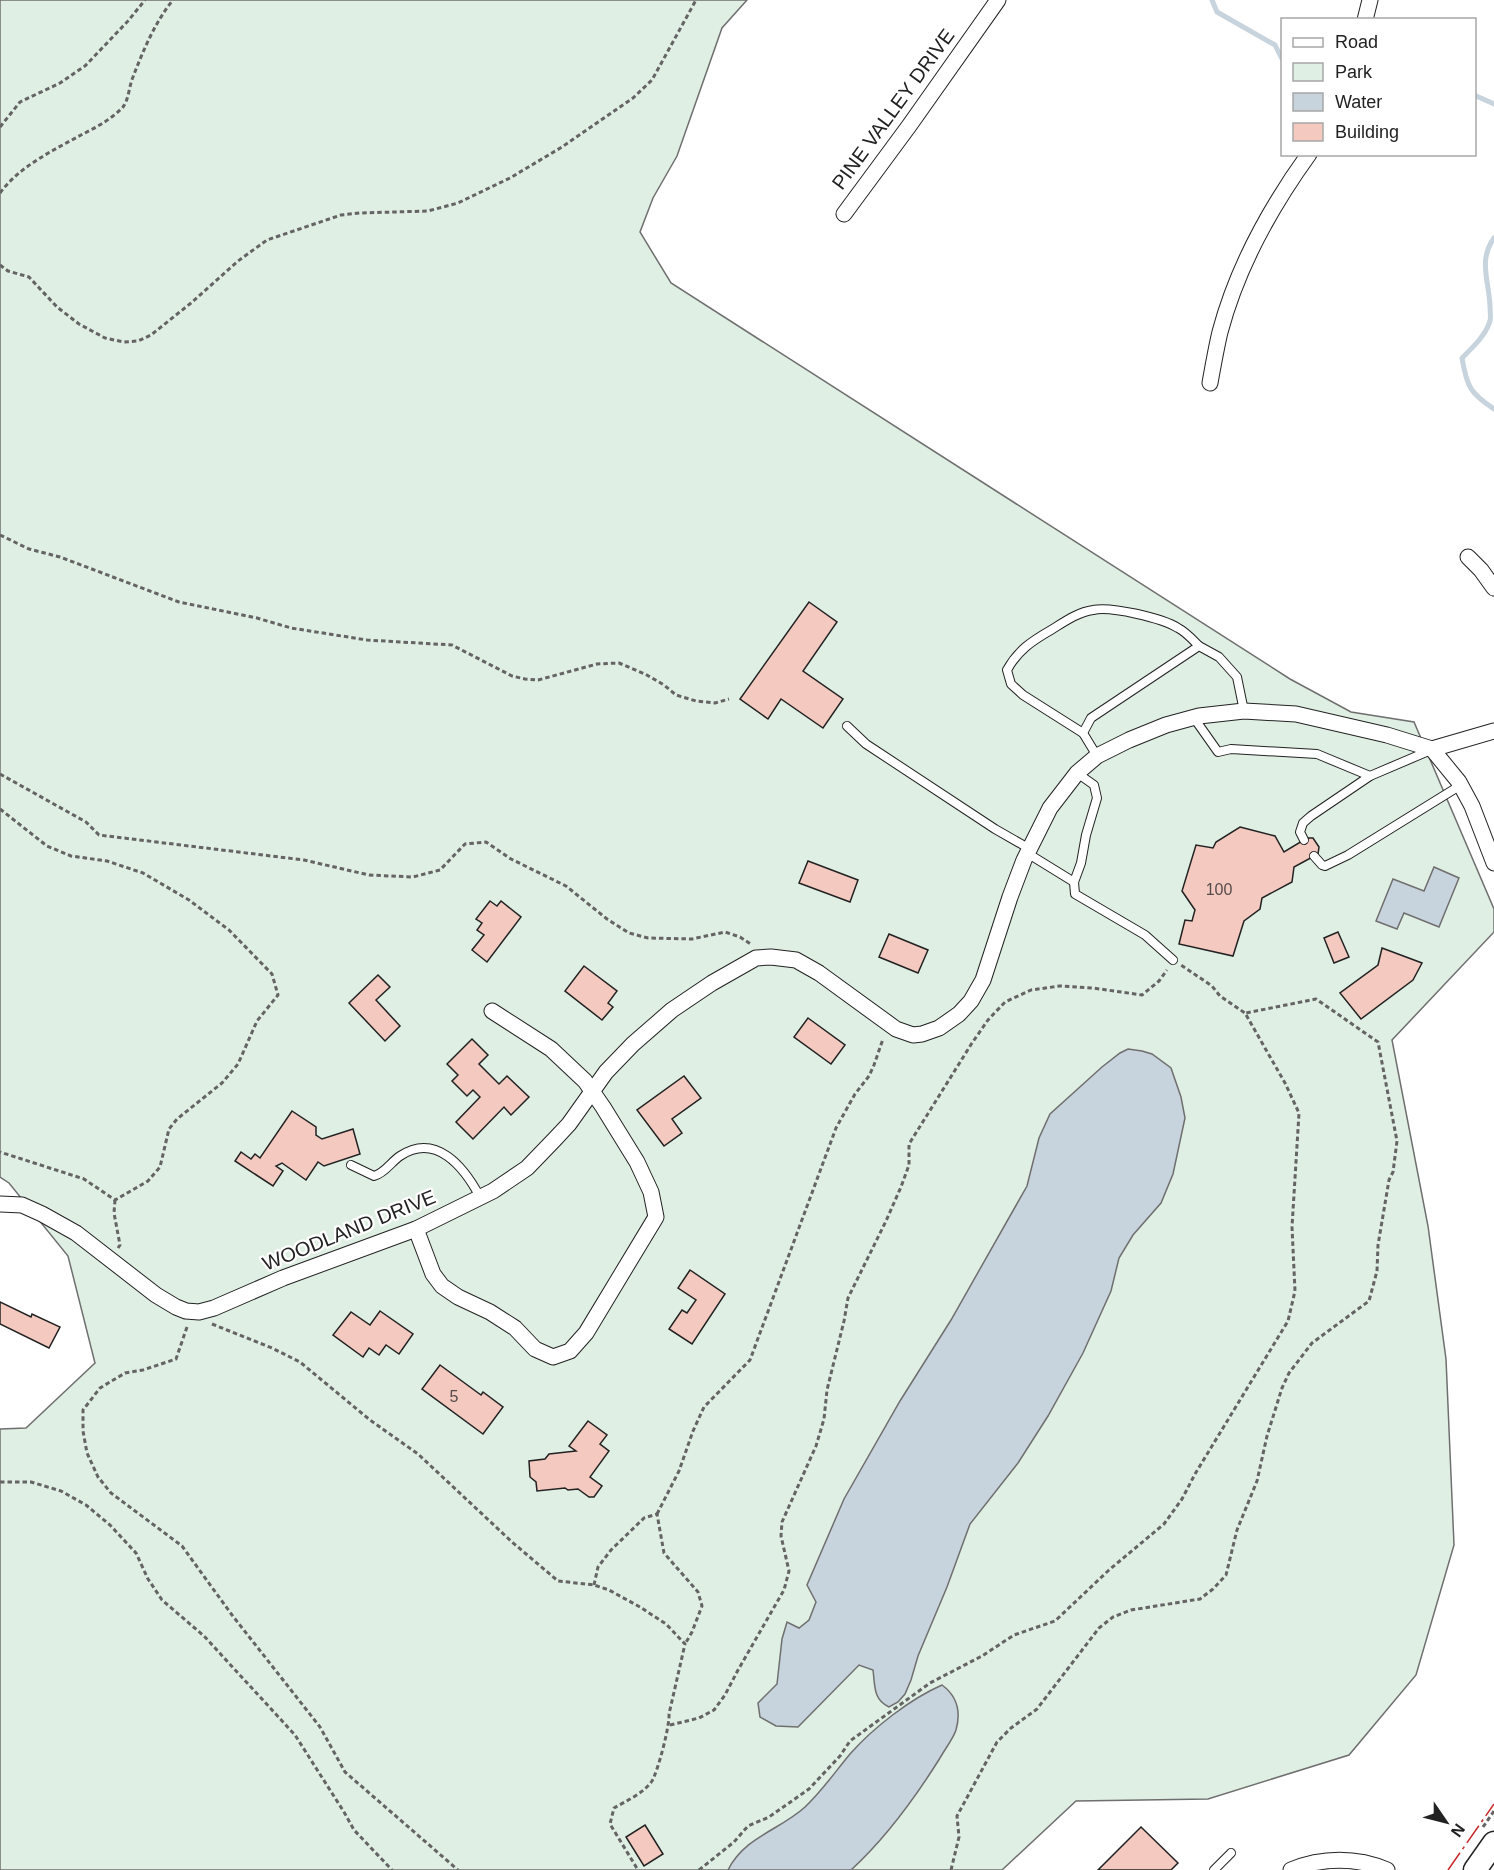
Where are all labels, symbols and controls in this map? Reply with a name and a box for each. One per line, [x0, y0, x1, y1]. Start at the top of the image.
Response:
legend [1281, 18, 1476, 156]
street label: PINE VALLEY DRIVE [827, 25, 959, 193]
text: Road [1335, 32, 1378, 52]
text: Park [1335, 62, 1373, 82]
text: Water [1335, 92, 1382, 112]
text: Building [1335, 122, 1399, 142]
house number: 100 [1206, 881, 1232, 898]
street label: WOODLAND DRIVE [259, 1185, 439, 1275]
house number: 5 [450, 1388, 459, 1405]
north arrow [1416, 1792, 1476, 1852]
text: N [1448, 1821, 1468, 1840]

